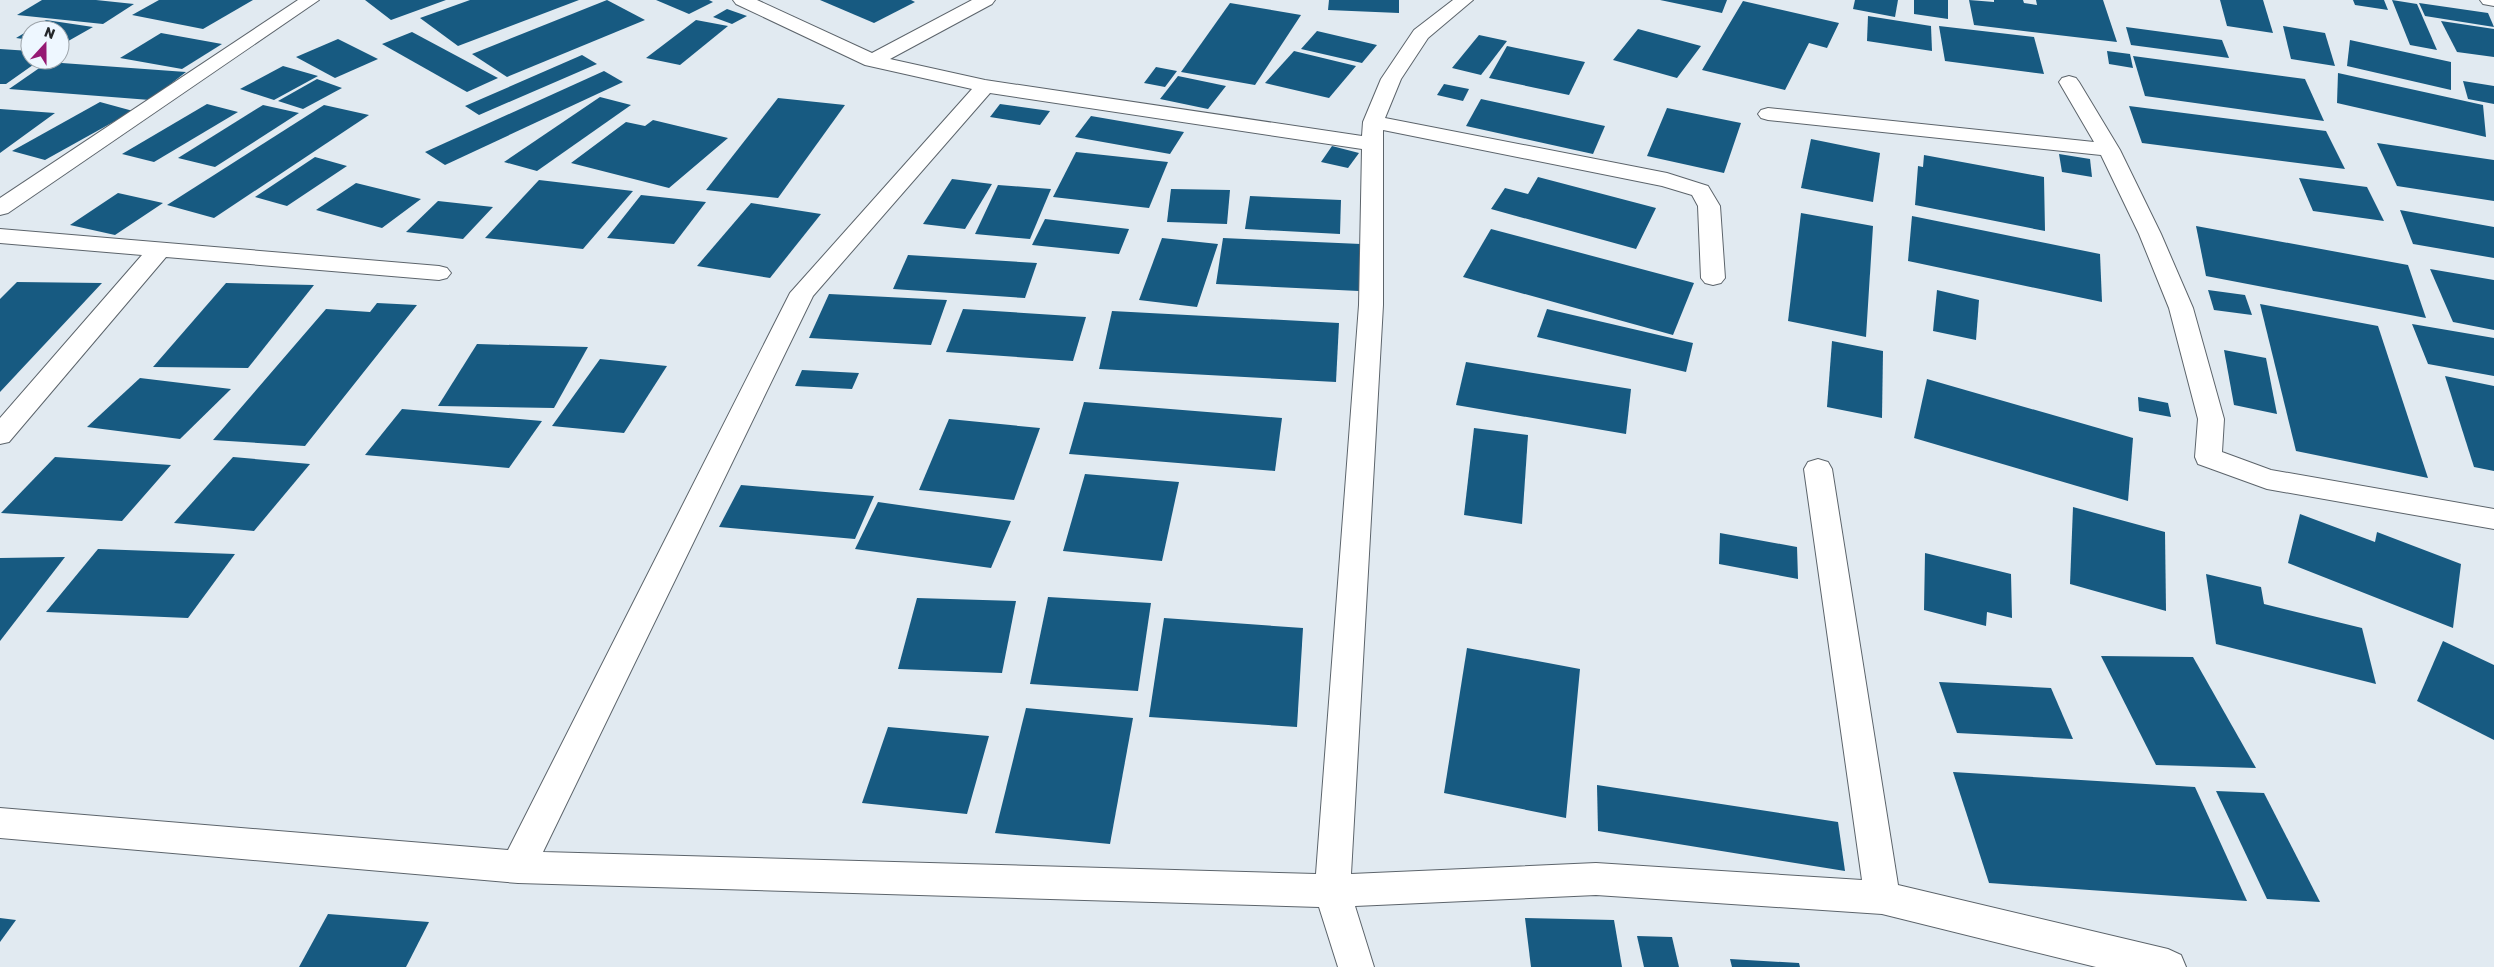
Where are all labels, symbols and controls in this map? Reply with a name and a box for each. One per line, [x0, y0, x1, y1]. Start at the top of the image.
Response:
north arrow [20, 20, 70, 70]
text: N [42, 24, 57, 43]

